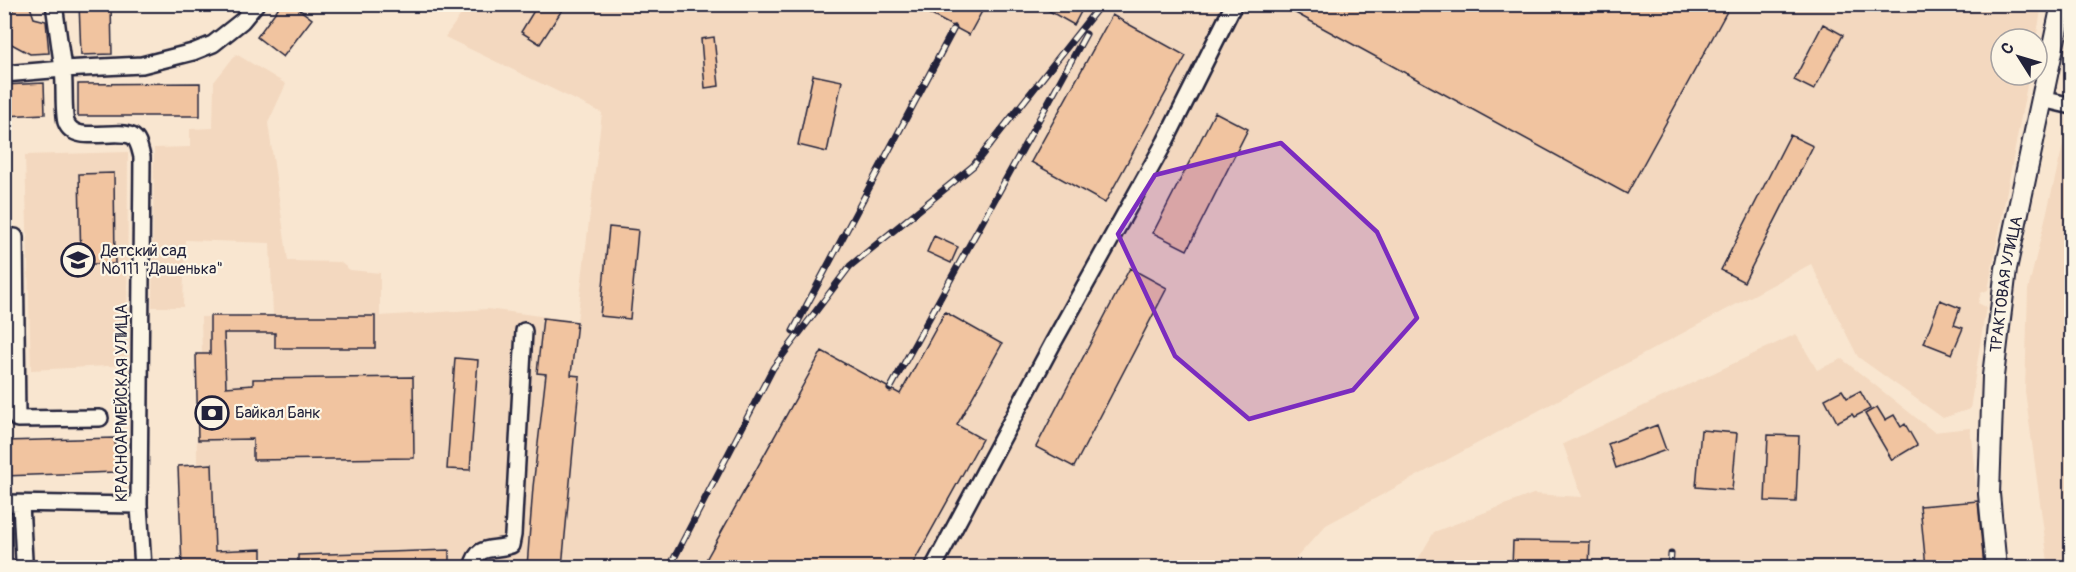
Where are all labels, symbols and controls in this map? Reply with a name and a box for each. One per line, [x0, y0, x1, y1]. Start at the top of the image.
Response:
north arrow [1989, 27, 2049, 87]
text: С [1997, 39, 2019, 59]
street label: ТРАКТОВАЯ УЛИЦА [1986, 214, 2027, 354]
place label: Детский сад №111 "Дашенька" [100, 241, 223, 279]
school or university icon: Детский сад №111 "Дашенька" [60, 242, 96, 278]
street label: КРАСНОАРМЕЙСКАЯ УЛИЦА [112, 304, 132, 502]
bank icon: Байкал Банк [194, 395, 230, 431]
place label: Байкал Банк [235, 403, 321, 423]

